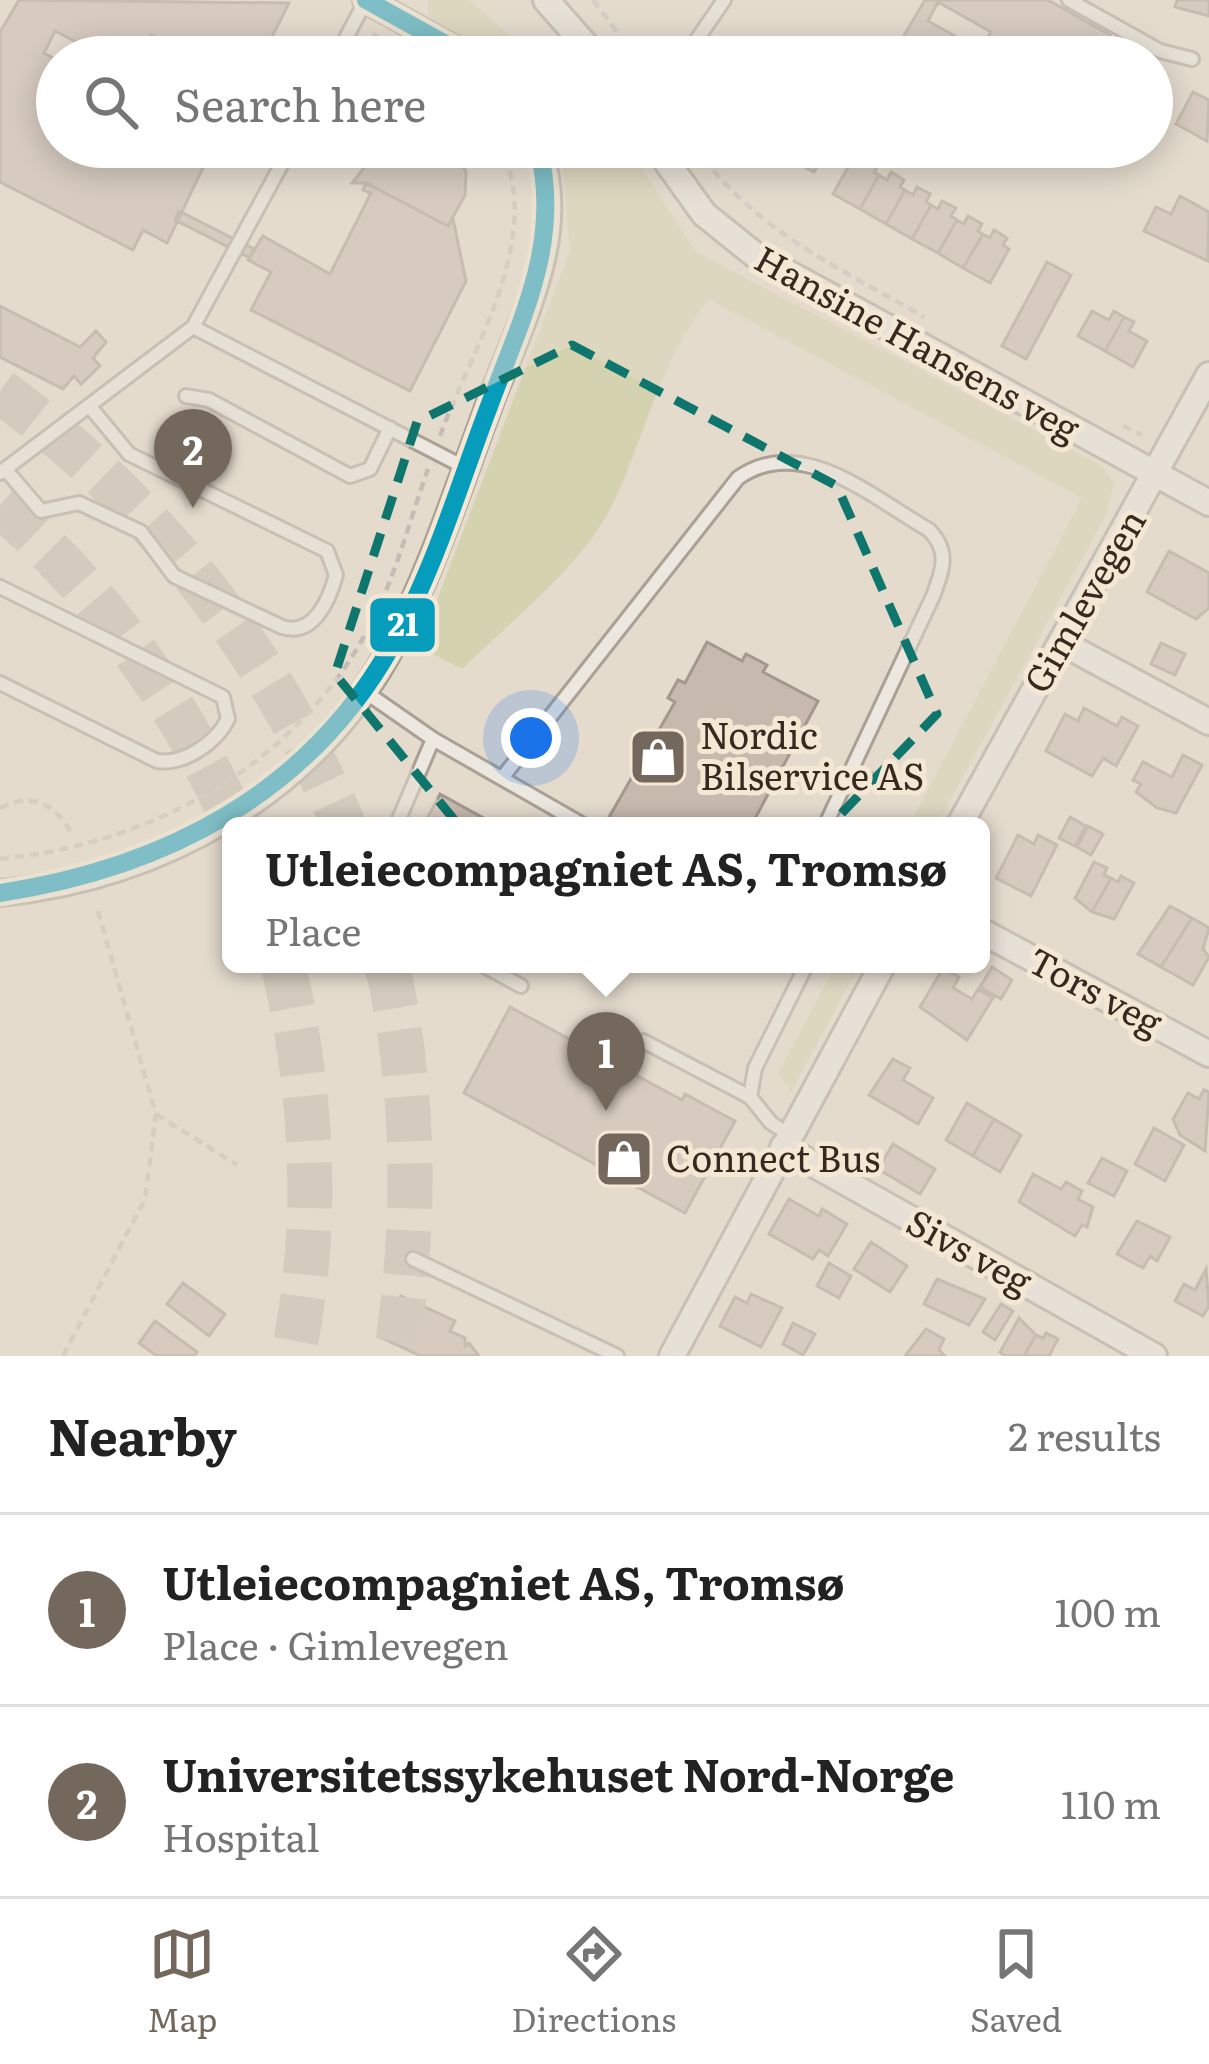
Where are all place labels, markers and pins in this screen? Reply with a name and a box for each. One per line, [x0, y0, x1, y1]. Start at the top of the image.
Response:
pin: 2 [154, 409, 232, 508]
place label: Nordic Bilservice AS [700, 707, 924, 801]
shop icon: Nordic Bilservice AS [627, 726, 689, 788]
pin: 1 [567, 1012, 645, 1111]
shop icon: Connect Bus [593, 1128, 655, 1190]
place label: Connect Bus [666, 1130, 880, 1183]

